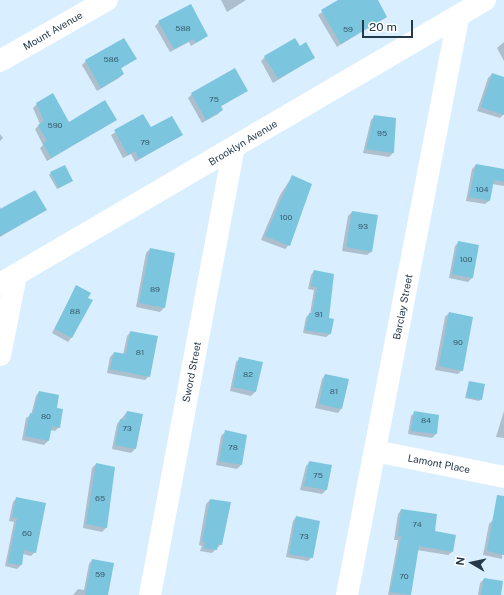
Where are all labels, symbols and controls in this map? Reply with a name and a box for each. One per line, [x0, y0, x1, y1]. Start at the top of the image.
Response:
street label: Mount Avenue [21, 9, 85, 53]
scale bar [364, 12, 415, 38]
text: 20 m [369, 20, 397, 34]
house number: 588 [175, 24, 191, 34]
house number: 59 [343, 25, 353, 35]
house number: 586 [103, 55, 119, 65]
house number: 75 [209, 95, 219, 105]
street label: Brooklyn Avenue [206, 118, 280, 168]
house number: 590 [48, 121, 62, 131]
house number: 95 [377, 129, 387, 139]
house number: 79 [140, 138, 150, 148]
house number: 104 [475, 185, 489, 195]
house number: 100 [280, 213, 292, 223]
house number: 93 [358, 222, 368, 232]
house number: 100 [460, 255, 472, 265]
street label: Barclay Street [391, 273, 415, 341]
house number: 89 [150, 285, 160, 295]
house number: 88 [70, 307, 80, 317]
house number: 91 [315, 310, 323, 320]
house number: 90 [453, 338, 463, 348]
street label: Sword Street [180, 341, 204, 403]
house number: 81 [136, 348, 144, 358]
house number: 82 [243, 370, 253, 380]
house number: 81 [330, 387, 338, 397]
house number: 80 [41, 412, 51, 422]
house number: 84 [421, 416, 431, 426]
house number: 73 [122, 424, 132, 434]
house number: 78 [228, 443, 238, 453]
street label: Lamont Place [407, 452, 471, 476]
house number: 75 [313, 471, 323, 481]
house number: 65 [95, 494, 105, 504]
house number: 74 [412, 520, 422, 530]
house number: 60 [22, 529, 32, 539]
house number: 73 [299, 532, 309, 542]
north arrow [452, 543, 492, 583]
text: N [454, 556, 467, 566]
house number: 59 [95, 570, 105, 580]
house number: 70 [399, 572, 409, 582]

